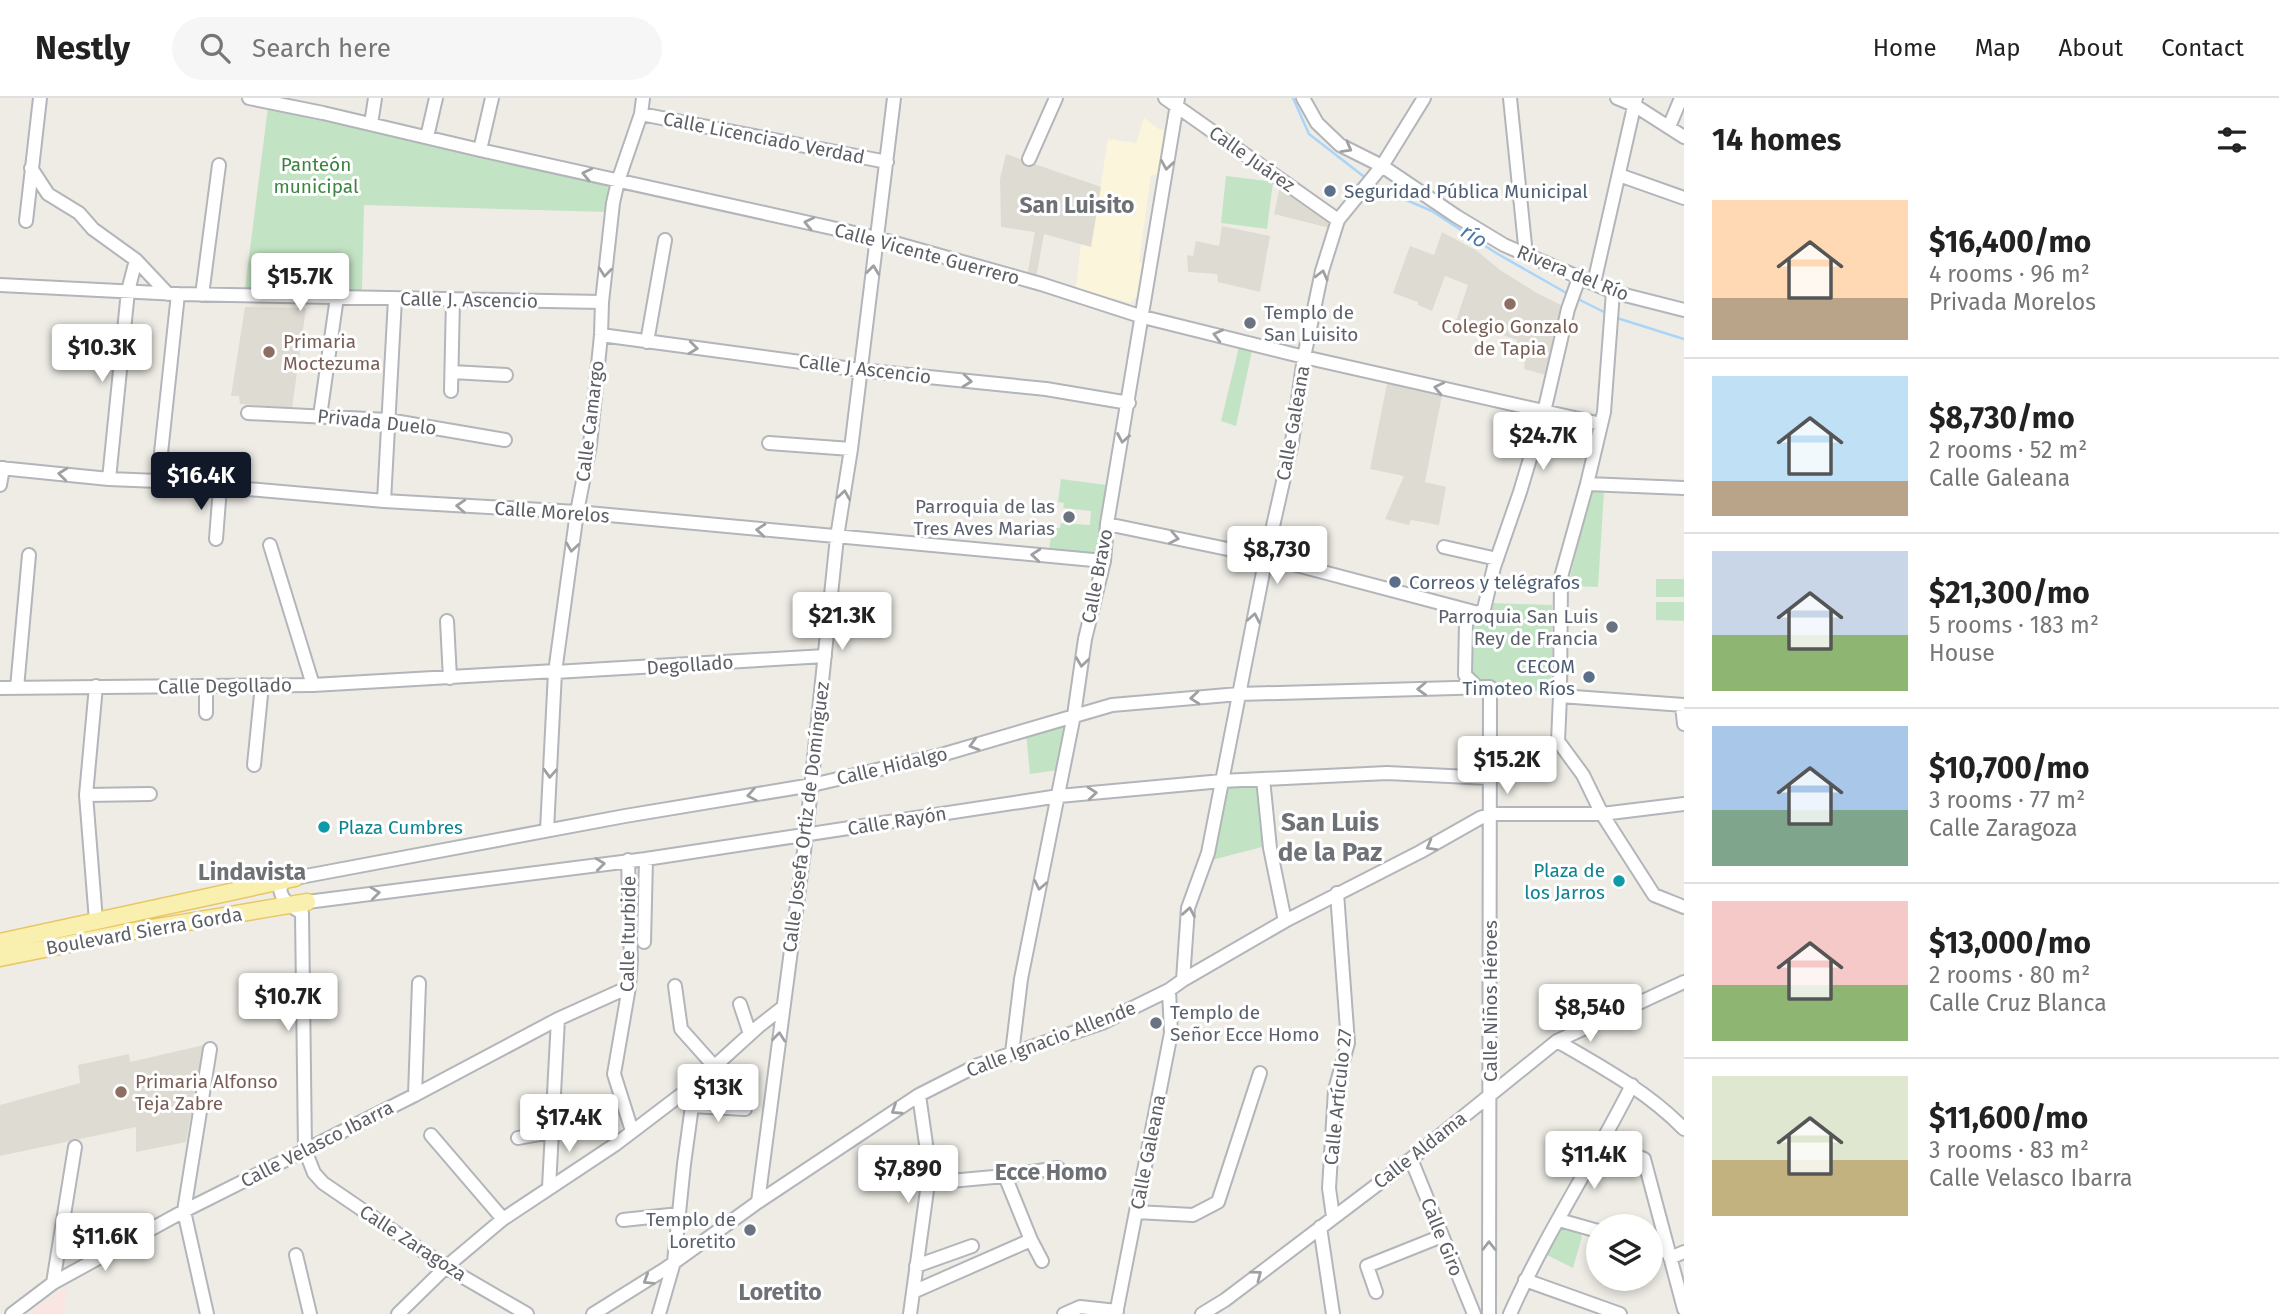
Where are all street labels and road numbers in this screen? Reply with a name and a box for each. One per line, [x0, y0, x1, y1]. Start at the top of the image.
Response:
street label: Calle Licenciado Verdad [661, 107, 867, 169]
street label: Calle Juárez [1205, 121, 1299, 197]
street label: Calle Vicente Guerrero [832, 218, 1022, 290]
street label: Rivera del Río [1514, 240, 1632, 306]
street label: Calle J. Ascencio [400, 287, 538, 313]
street label: Calle J Ascencio [797, 349, 933, 389]
street label: Calle Camargo [571, 359, 609, 483]
street label: Calle Galeana [1272, 364, 1314, 482]
street label: Privada Duelo [316, 404, 438, 440]
street label: Calle Morelos [494, 497, 611, 528]
street label: Calle Bravo [1077, 527, 1117, 625]
street label: Degollado [646, 650, 734, 680]
street label: Calle Degollado [158, 673, 292, 699]
street label: Calle Josefa Ortiz de Domínguez [778, 680, 834, 954]
street label: Calle Hidalgo [834, 742, 950, 790]
street label: Calle Rayón [846, 802, 948, 840]
street label: Calle Iturbide [615, 876, 641, 992]
street label: Boulevard Sierra Gorda [44, 902, 244, 960]
street label: Calle Niños Héroes [1479, 920, 1502, 1082]
street label: Calle Ignacio Allende [963, 996, 1139, 1082]
street label: Calle Artículo 27 [1319, 1028, 1357, 1166]
street label: Calle Galeana [1126, 1093, 1170, 1211]
street label: Calle Velasco Ibarra [237, 1096, 397, 1192]
street label: Calle Aldama [1369, 1107, 1471, 1193]
street label: Calle Giro [1416, 1195, 1468, 1279]
street label: Calle Zaragoza [355, 1200, 471, 1286]

